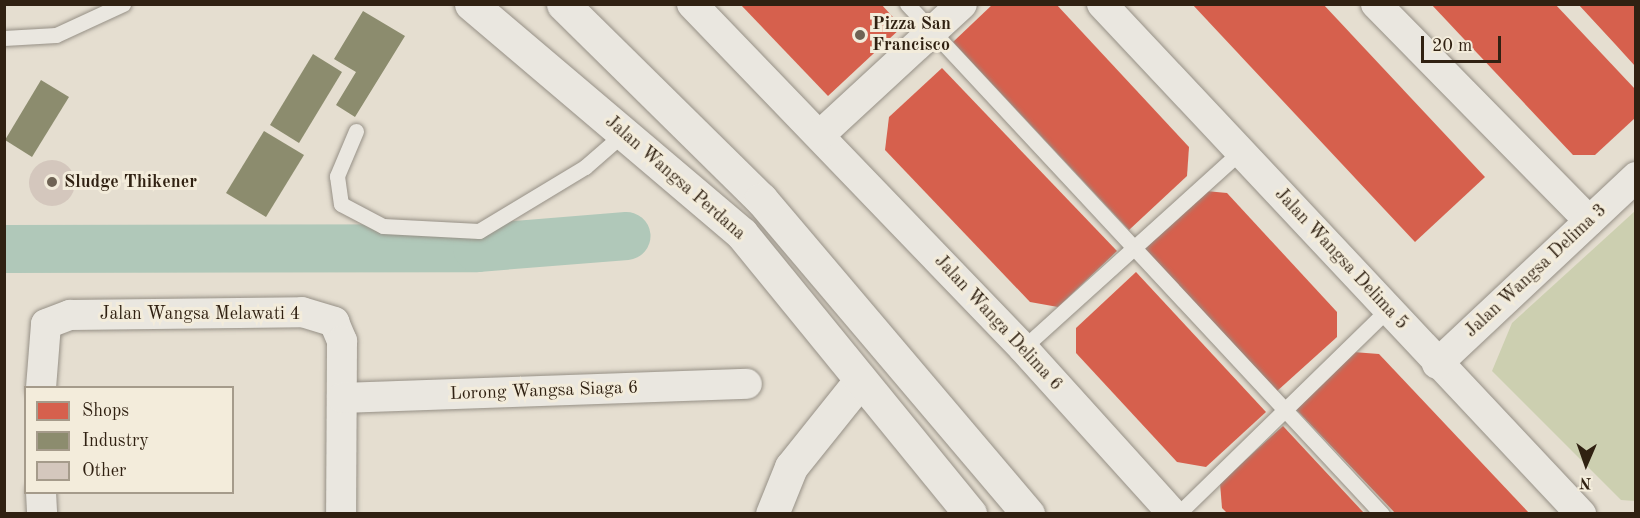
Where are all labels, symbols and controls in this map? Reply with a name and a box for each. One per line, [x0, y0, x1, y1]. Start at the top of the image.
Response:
place label: Pizza San Francisco [872, 14, 951, 57]
scale bar [1424, 24, 1504, 62]
marker: Pizza San Francisco [853, 28, 867, 42]
text: 20 m [1432, 37, 1472, 55]
street label: Jalan Wangsa Perdana [600, 111, 750, 245]
place label: Sludge Thikener [64, 171, 197, 193]
marker: Sludge Thikener [45, 175, 59, 189]
street label: Jalan Wangsa Delima 5 [1270, 184, 1412, 334]
street label: Jalan Wangsa Delima 3 [1461, 200, 1611, 342]
street label: Jalan Wanga Delima 6 [929, 251, 1067, 395]
street label: Jalan Wangsa Melawati 4 [100, 303, 300, 325]
street label: Lorong Wangsa Siaga 6 [449, 377, 639, 405]
legend [24, 386, 234, 494]
text: Shops [82, 402, 129, 420]
text: Industry [82, 432, 149, 450]
north arrow [1556, 434, 1616, 494]
text: Other [82, 462, 126, 480]
text: N [1579, 474, 1592, 490]

